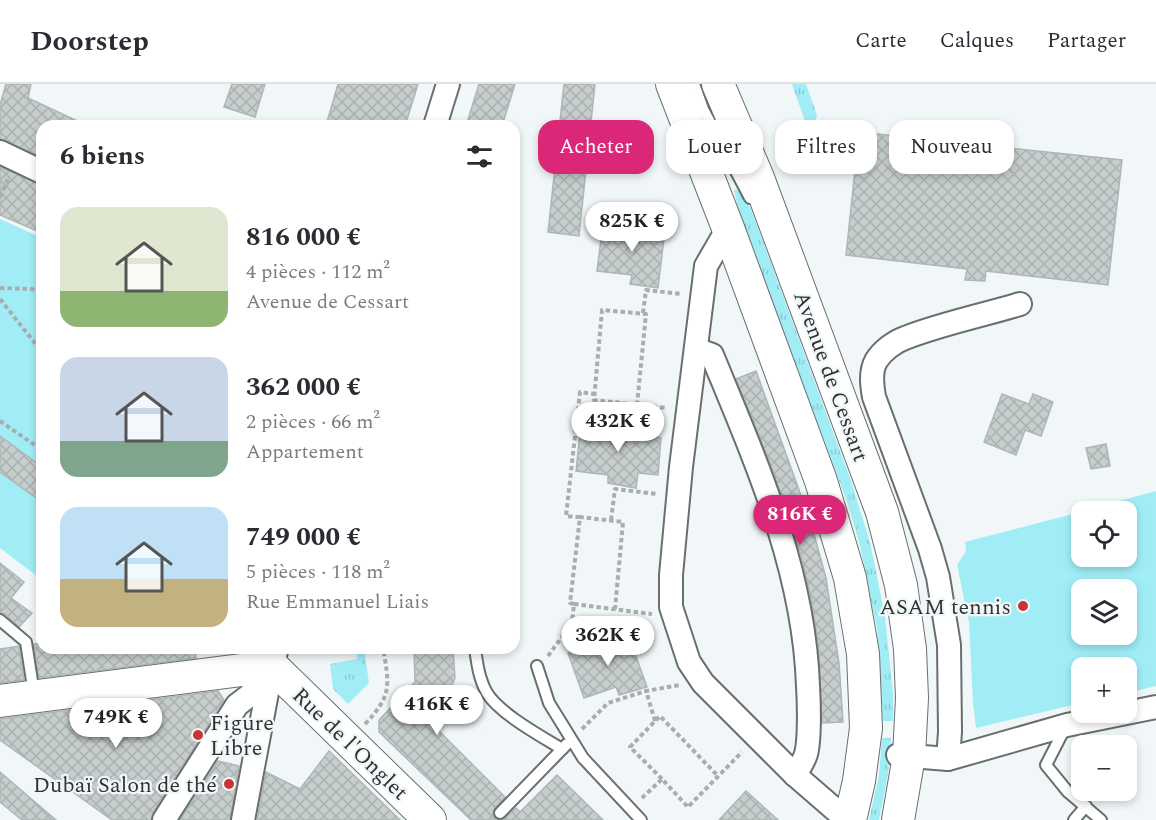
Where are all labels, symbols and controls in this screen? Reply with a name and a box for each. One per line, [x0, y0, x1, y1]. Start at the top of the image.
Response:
text: Doorstep [30, 20, 149, 63]
text: Carte [855, 25, 907, 57]
text: Calques [940, 25, 1014, 57]
text: Partager [1047, 25, 1126, 57]
chip: Acheter [538, 120, 654, 174]
chip: Louer [666, 120, 763, 174]
chip: Filtres [775, 120, 877, 174]
chip: Nouveau [889, 120, 1014, 174]
text: 6 biens [60, 136, 145, 176]
icon: filters [463, 140, 496, 173]
pin: 825K € [583, 202, 681, 253]
text: 825K € [599, 206, 665, 236]
text: 816 000 € [246, 217, 361, 257]
icon: home [108, 231, 180, 303]
text: 4 pièces · 112 m² [246, 257, 390, 287]
text: Avenue de Cessart [246, 287, 409, 317]
street label: Avenue de Cessart [784, 287, 877, 467]
text: 362 000 € [246, 367, 361, 407]
icon: home [108, 381, 180, 453]
pin: 432K € [569, 402, 667, 453]
text: 432K € [585, 406, 651, 436]
text: 2 pièces · 66 m² [246, 407, 380, 437]
text: Appartement [246, 437, 364, 467]
pin: 816K € [751, 495, 849, 546]
text: 816K € [767, 499, 833, 529]
map controls [1071, 501, 1137, 801]
button: locate [1071, 501, 1137, 567]
text: 749 000 € [246, 517, 361, 557]
icon: home [108, 531, 180, 603]
text: 5 pièces · 118 m² [246, 557, 390, 587]
button: layers [1071, 579, 1137, 645]
text: Rue Emmanuel Liais [246, 587, 429, 617]
place label: ASAM tennis [880, 591, 1011, 624]
marker: ASAM tennis [1016, 599, 1030, 613]
pin: 362K € [559, 616, 657, 667]
text: 362K € [575, 620, 641, 650]
button: + [1071, 657, 1137, 723]
street label: Rue de l'Onglet [284, 680, 416, 808]
pin: 416K € [388, 685, 486, 736]
text: 416K € [404, 689, 470, 719]
pin: 749K € [67, 698, 165, 749]
text: 749K € [83, 702, 149, 732]
place label: Figure Libre [210, 707, 274, 765]
marker: Figure Libre [191, 728, 205, 742]
button: − [1071, 735, 1137, 801]
place label: Dubaï Salon de thé [33, 769, 217, 802]
marker: Dubaï Salon de thé [222, 777, 236, 791]

